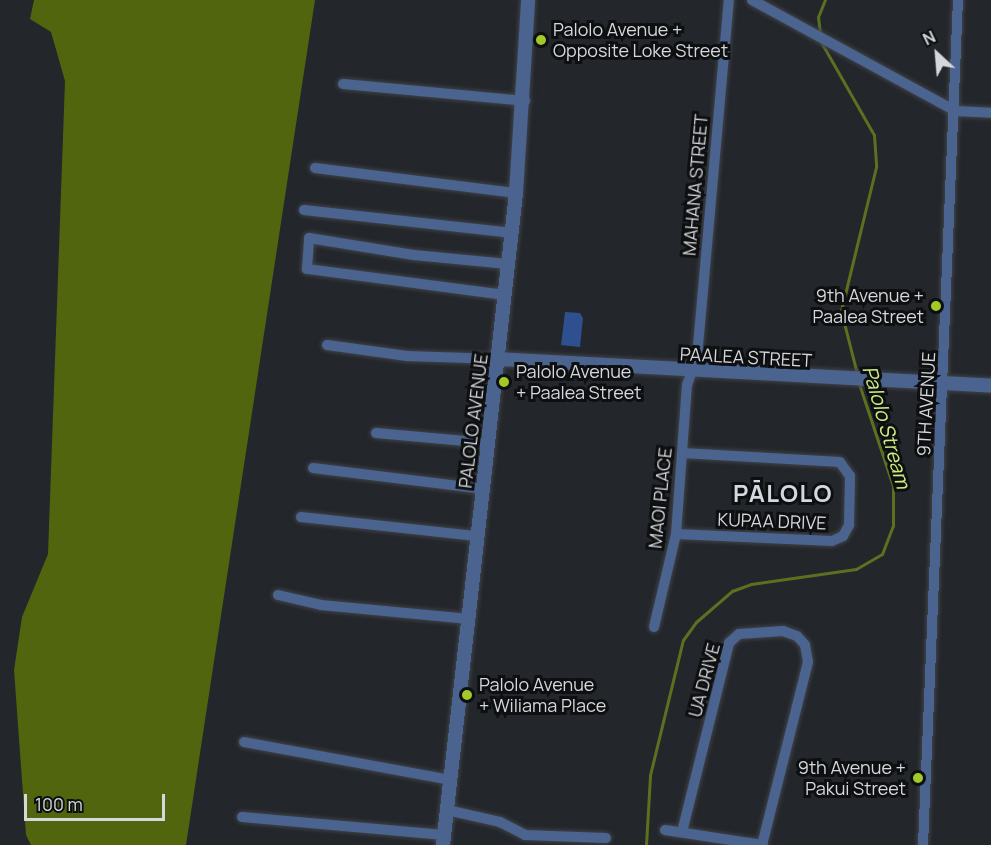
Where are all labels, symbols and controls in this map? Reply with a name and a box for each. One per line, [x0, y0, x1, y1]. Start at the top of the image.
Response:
place label: Palolo Avenue + Opposite Loke Street [553, 19, 728, 62]
north arrow [907, 24, 967, 84]
text: N [919, 25, 939, 50]
marker: Palolo Avenue + Opposite Loke Street [534, 33, 548, 47]
street label: MAHANA STREET [678, 113, 712, 257]
place label: 9th Avenue + Paalea Street [813, 285, 924, 328]
marker: 9th Avenue + Paalea Street [929, 299, 943, 313]
street label: PAALEA STREET [679, 343, 813, 371]
street label: 9TH AVENUE [912, 351, 940, 457]
street label: PALOLO AVENUE [454, 353, 492, 489]
place label: Palolo Avenue + Paalea Street [516, 361, 641, 404]
water label: Palolo Stream [858, 363, 916, 491]
marker: Palolo Avenue + Paalea Street [497, 375, 511, 389]
street label: MAOI PLACE [644, 447, 676, 549]
district label: PĀLOLO [733, 479, 833, 507]
street label: KUPAA DRIVE [717, 508, 827, 534]
street label: UA DRIVE [684, 641, 724, 719]
place label: Palolo Avenue + Wiliama Place [479, 674, 606, 716]
marker: Palolo Avenue + Wiliama Place [460, 688, 474, 702]
place label: 9th Avenue + Pakui Street [798, 757, 906, 800]
marker: 9th Avenue + Pakui Street [911, 771, 925, 785]
scale bar [27, 782, 168, 820]
text: 100 m [35, 792, 83, 816]

